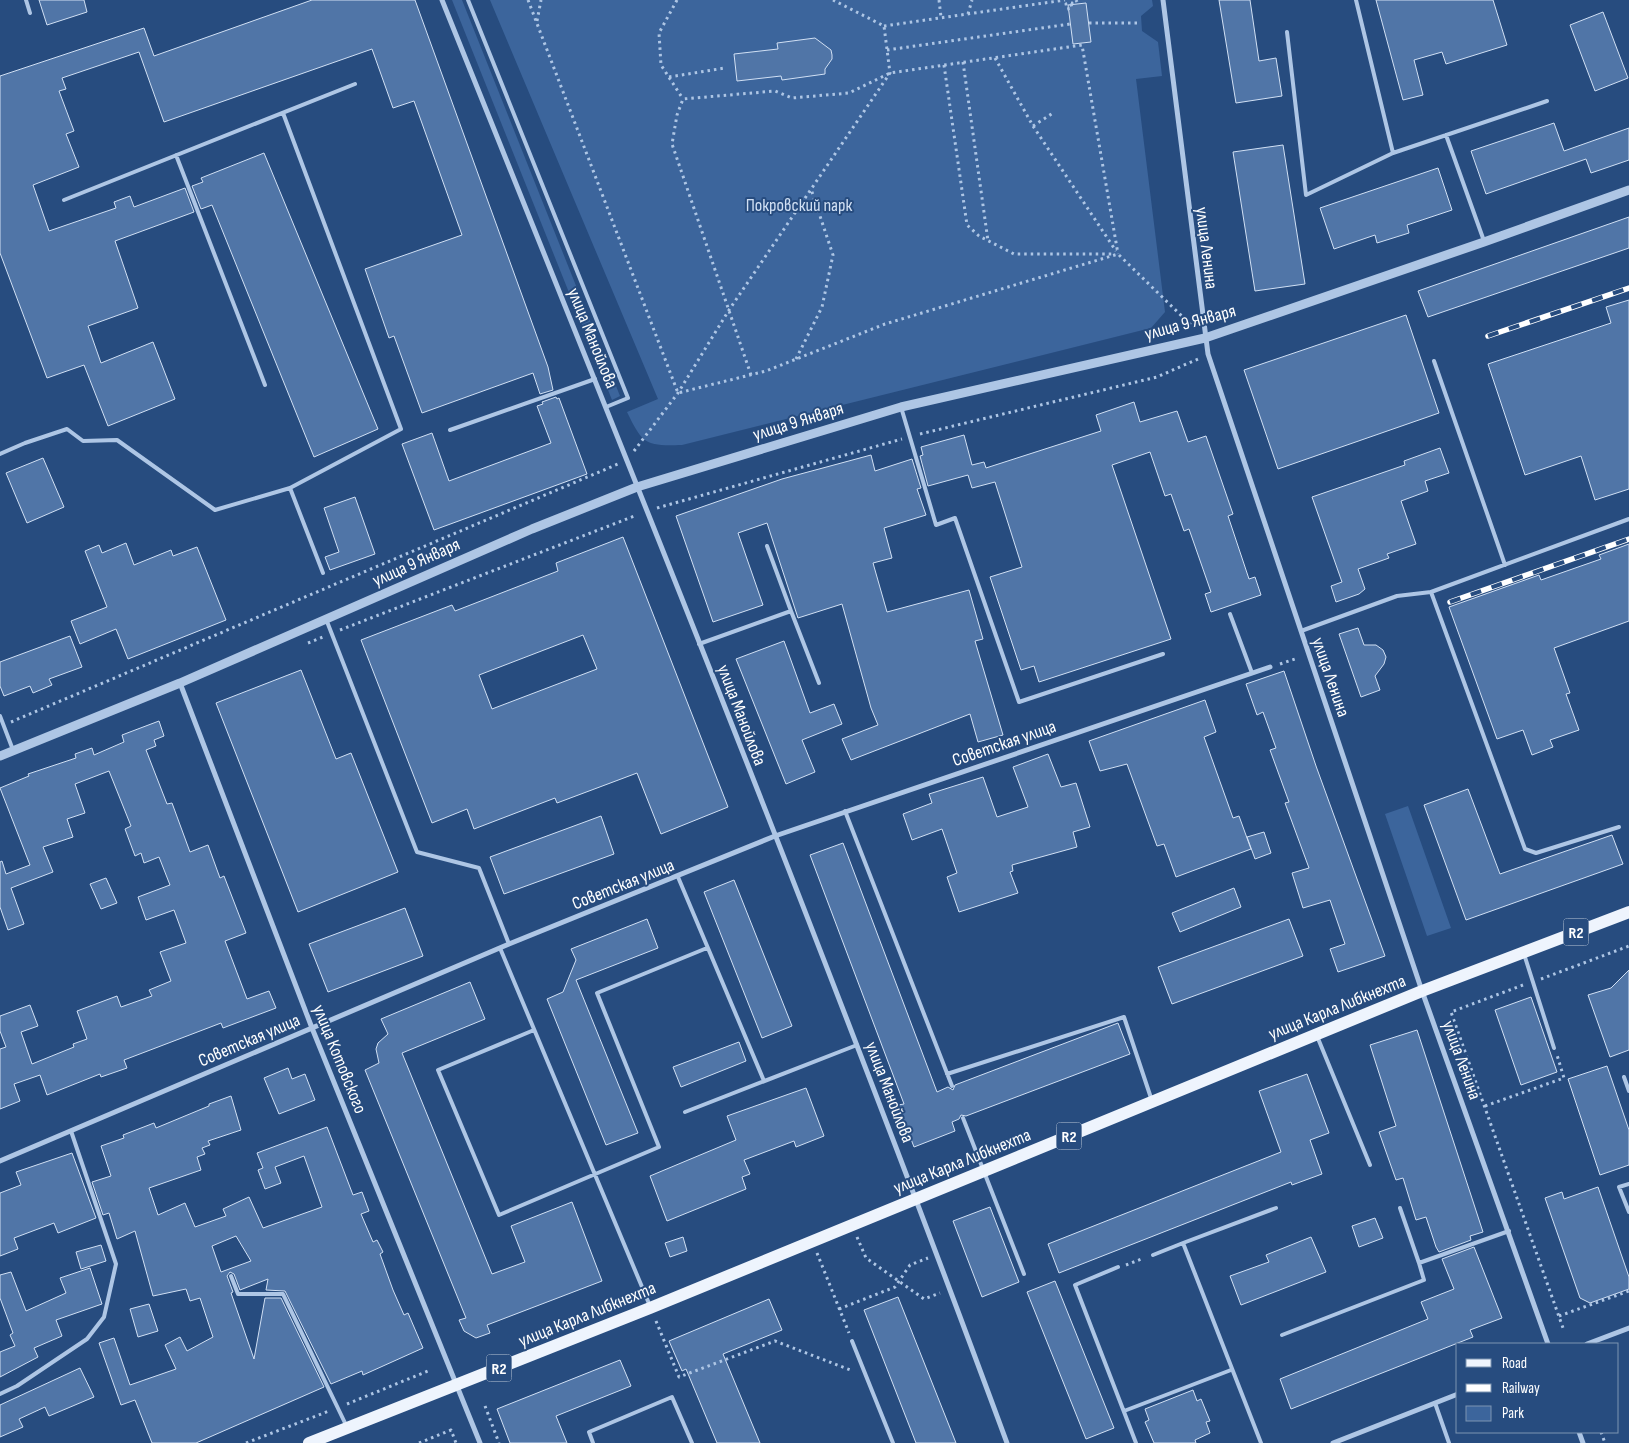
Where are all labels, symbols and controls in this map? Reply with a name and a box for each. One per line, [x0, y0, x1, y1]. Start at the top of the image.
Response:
park label: Покровский парк [746, 195, 852, 216]
street label: улица Ленина [1191, 206, 1222, 290]
street label: улица Манойлова [563, 285, 622, 391]
street label: улица 9 Января [1142, 300, 1238, 345]
street label: улица 9 Января [750, 398, 846, 445]
street label: улица 9 Января [369, 534, 463, 591]
street label: улица Ленина [1307, 635, 1354, 720]
street label: улица Манойлова [713, 662, 770, 769]
street label: Советская улица [950, 716, 1059, 771]
street label: Советская улица [569, 854, 677, 914]
road number: R2 [1564, 919, 1588, 946]
street label: улица Карла Либкнехта [1266, 970, 1409, 1045]
street label: улица Котовского [308, 1002, 371, 1117]
street label: Советская улица [195, 1010, 303, 1071]
street label: улица Ленина [1438, 1018, 1486, 1103]
street label: улица Манойлова [861, 1039, 918, 1146]
road number: R2 [1056, 1122, 1082, 1150]
street label: улица Карла Либкнехта [891, 1124, 1034, 1199]
street label: улица Карла Либкнехта [516, 1277, 659, 1352]
legend [1456, 1343, 1619, 1433]
text: Road [1502, 1354, 1527, 1373]
road number: R2 [486, 1355, 512, 1382]
text: Railway [1502, 1379, 1540, 1398]
text: Park [1502, 1404, 1524, 1423]

